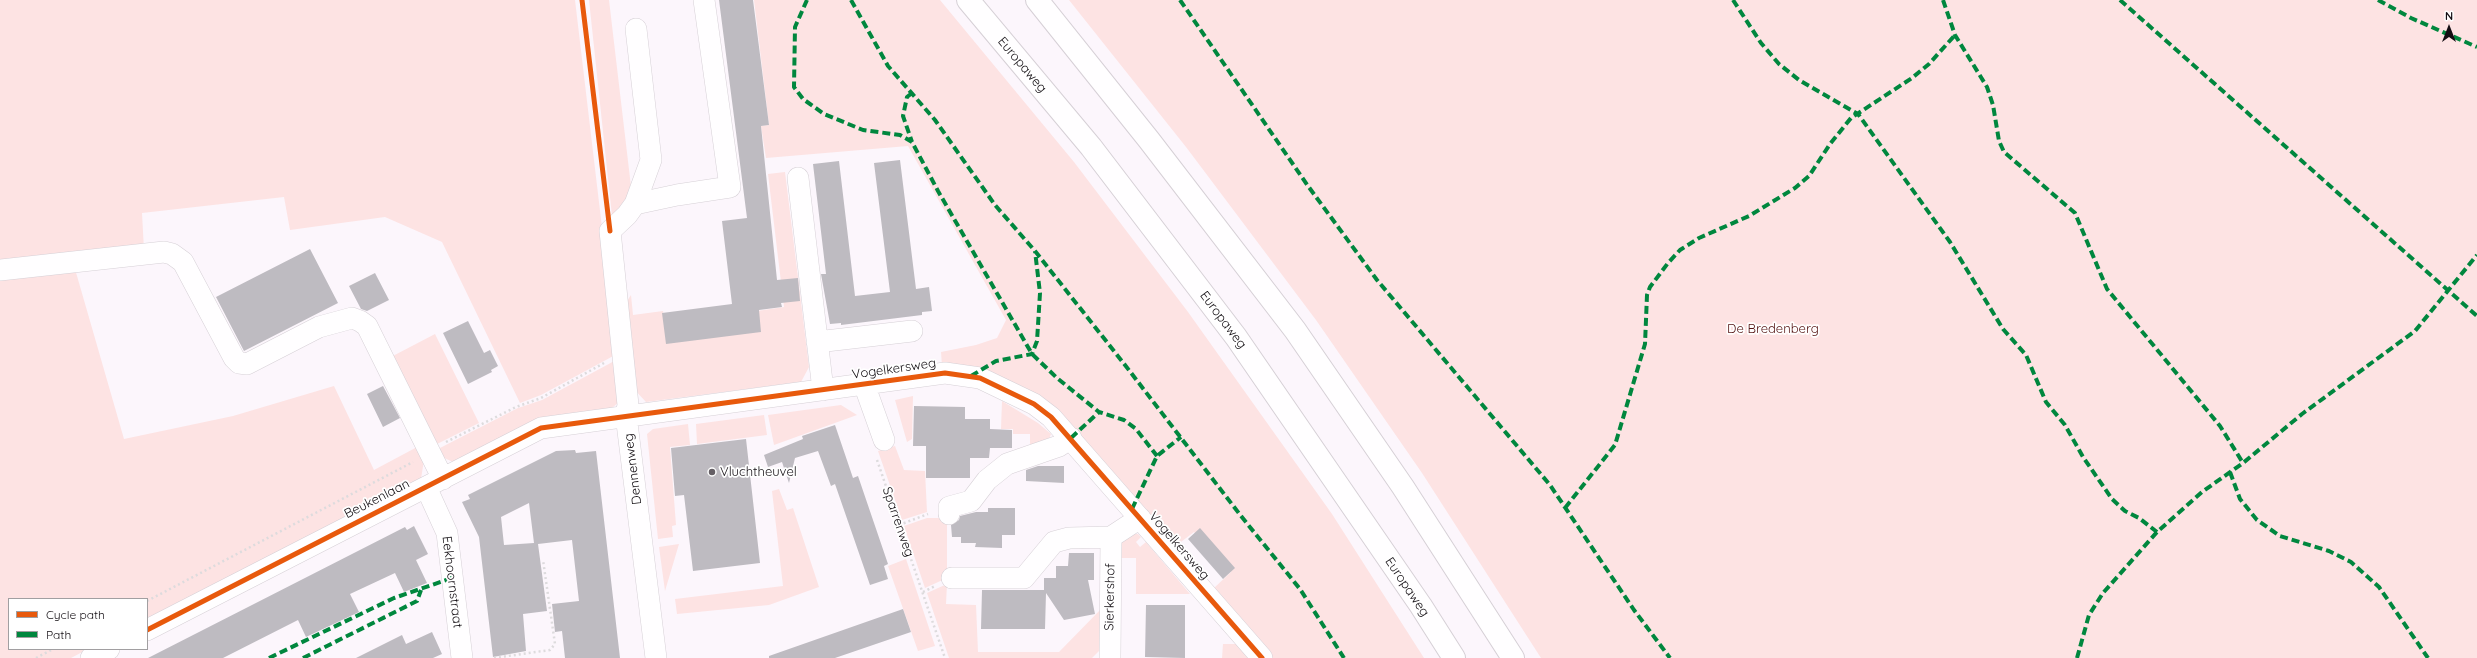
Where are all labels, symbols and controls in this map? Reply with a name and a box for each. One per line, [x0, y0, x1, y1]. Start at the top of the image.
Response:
north arrow [2429, 8, 2469, 48]
text: N [2445, 9, 2453, 23]
street label: Europaweg [994, 34, 1050, 96]
street label: Europaweg [1196, 288, 1250, 352]
park label: De Bredenberg [1727, 321, 1819, 337]
street label: Vogelkersweg [851, 355, 937, 383]
street label: Dennenweg [621, 432, 645, 506]
place label: Vluchtheuvel [720, 464, 797, 480]
marker: Vluchtheuvel [707, 467, 717, 477]
street label: Beukenlaan [342, 476, 412, 522]
street label: Sparrenweg [879, 485, 917, 559]
street label: Vogelkersweg [1145, 509, 1213, 583]
street label: Eekhoornstraat [439, 535, 465, 629]
street label: Europaweg [1382, 554, 1432, 620]
street label: Sierkershof [1102, 563, 1118, 631]
legend [8, 598, 148, 650]
text: Cycle path [46, 607, 105, 622]
text: Path [46, 627, 71, 642]

